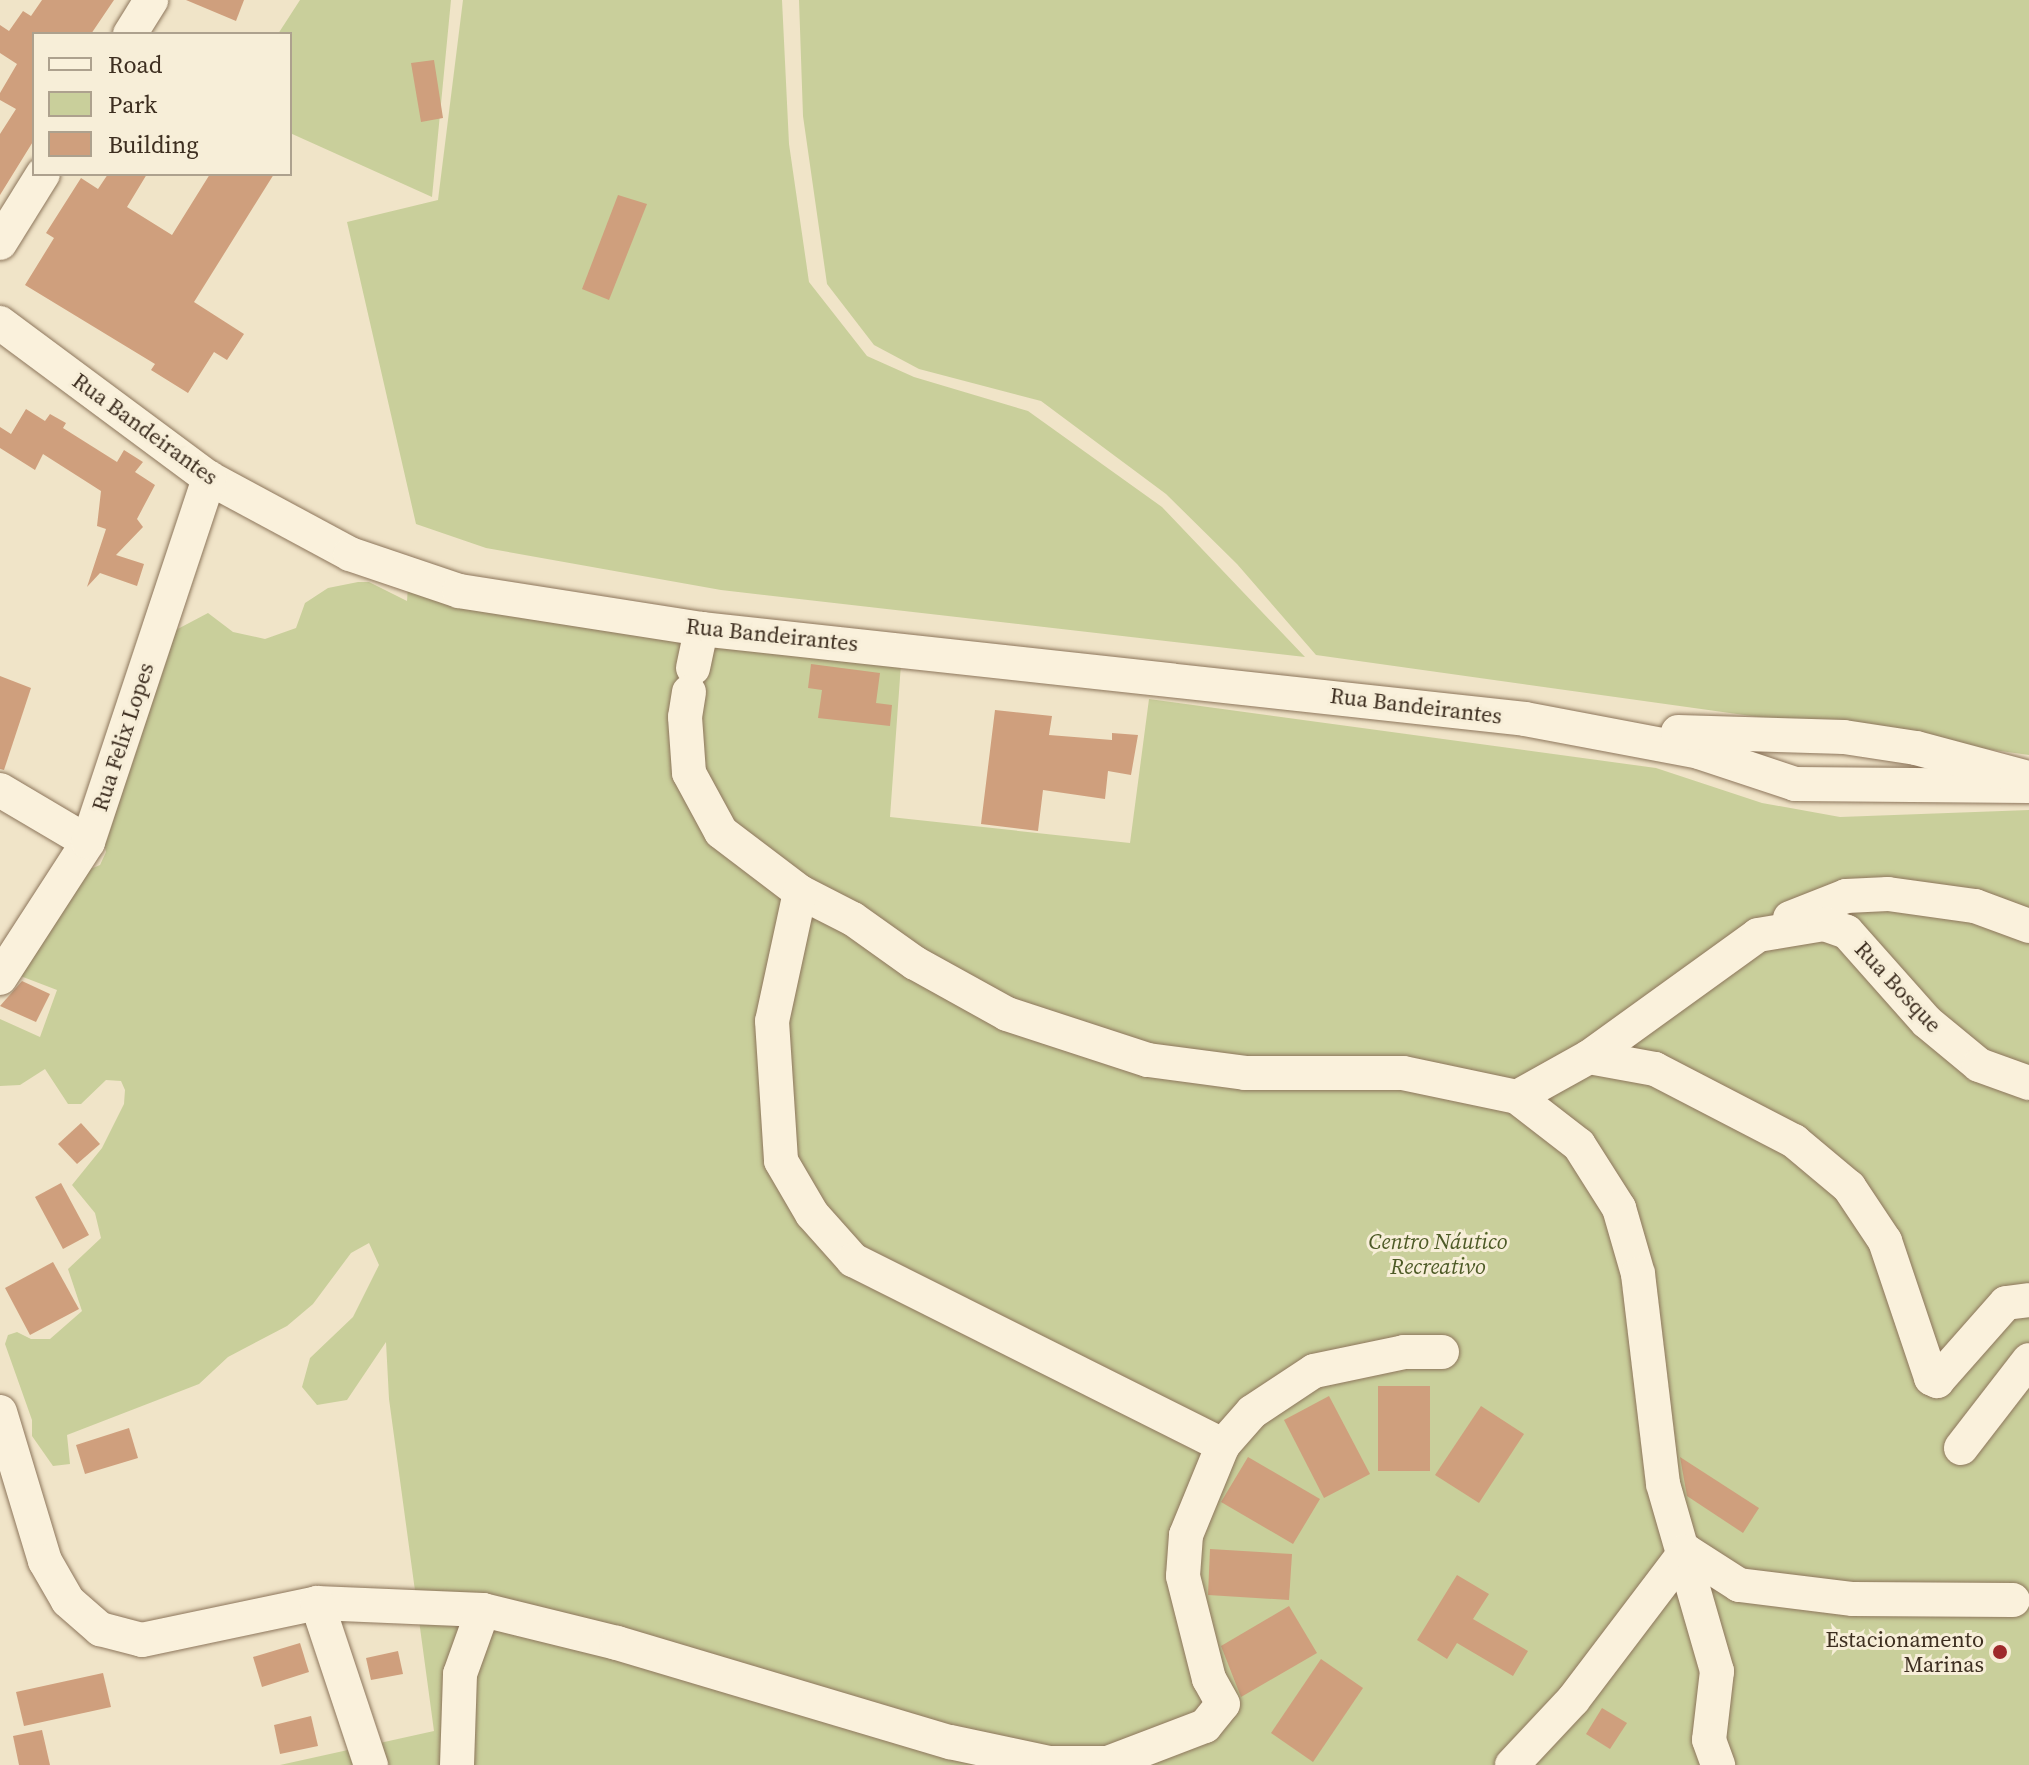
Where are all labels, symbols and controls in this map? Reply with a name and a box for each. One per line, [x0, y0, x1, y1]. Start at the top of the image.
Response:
legend [32, 32, 292, 176]
text: Road [108, 48, 162, 81]
text: Park [108, 88, 157, 121]
text: Building [108, 128, 199, 161]
street label: Rua Bandeirantes [67, 367, 223, 491]
street label: Rua Bandeirantes [685, 613, 859, 657]
street label: Rua Felix Lopes [87, 659, 159, 815]
street label: Rua Bandeirantes [1329, 682, 1503, 730]
street label: Rua Bosque [1849, 936, 1947, 1038]
park label: Centro Náutico Recreativo [1368, 1228, 1508, 1280]
place label: Estacionamento Marinas [1826, 1626, 1984, 1678]
marker: Estacionamento Marinas [1991, 1643, 2009, 1661]

